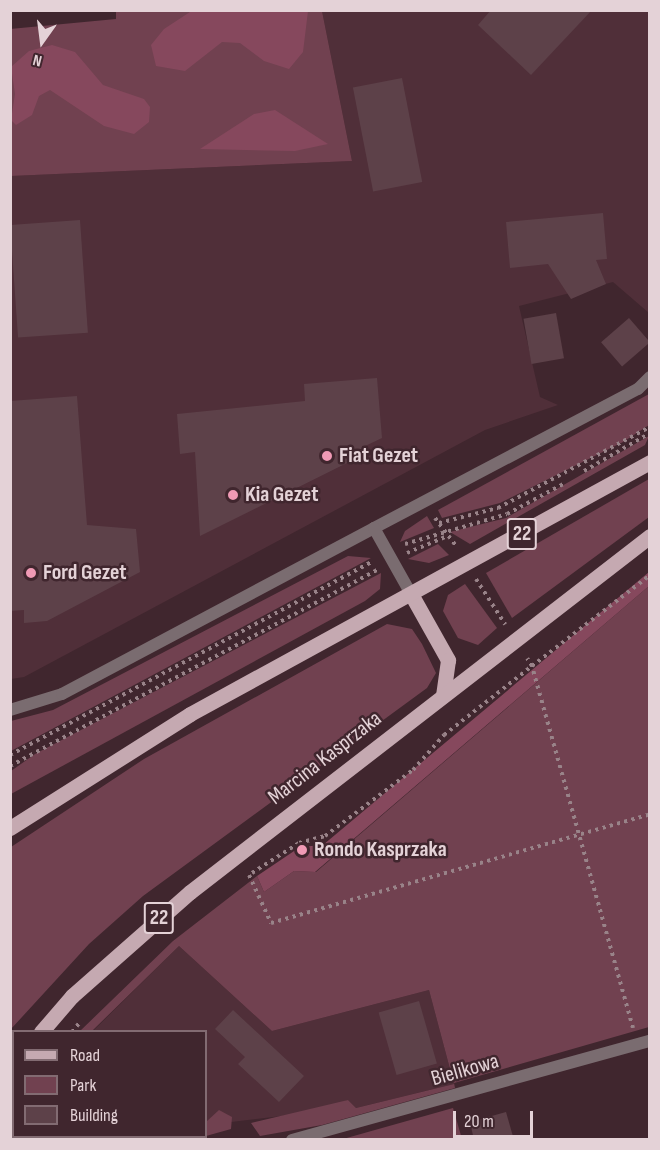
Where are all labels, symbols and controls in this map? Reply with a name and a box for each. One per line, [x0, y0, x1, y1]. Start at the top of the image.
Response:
north arrow [12, 12, 72, 72]
text: N [31, 50, 44, 70]
place label: Fiat Gezet [339, 443, 418, 469]
marker: Fiat Gezet [320, 449, 334, 463]
place label: Kia Gezet [245, 482, 318, 508]
marker: Kia Gezet [226, 488, 240, 502]
road number: 22 [506, 516, 538, 552]
place label: Ford Gezet [43, 560, 127, 586]
marker: Ford Gezet [24, 566, 38, 580]
street label: Marcina Kasprzaka [263, 706, 387, 810]
place label: Rondo Kasprzaka [314, 837, 447, 863]
marker: Rondo Kasprzaka [295, 843, 309, 857]
road number: 22 [142, 900, 176, 936]
legend [12, 1030, 207, 1138]
text: Road [70, 1045, 100, 1066]
street label: Bielikowa [428, 1048, 502, 1092]
text: Park [70, 1075, 96, 1096]
scale bar [456, 1099, 536, 1137]
text: Building [70, 1105, 118, 1126]
text: 20 m [464, 1111, 494, 1132]

